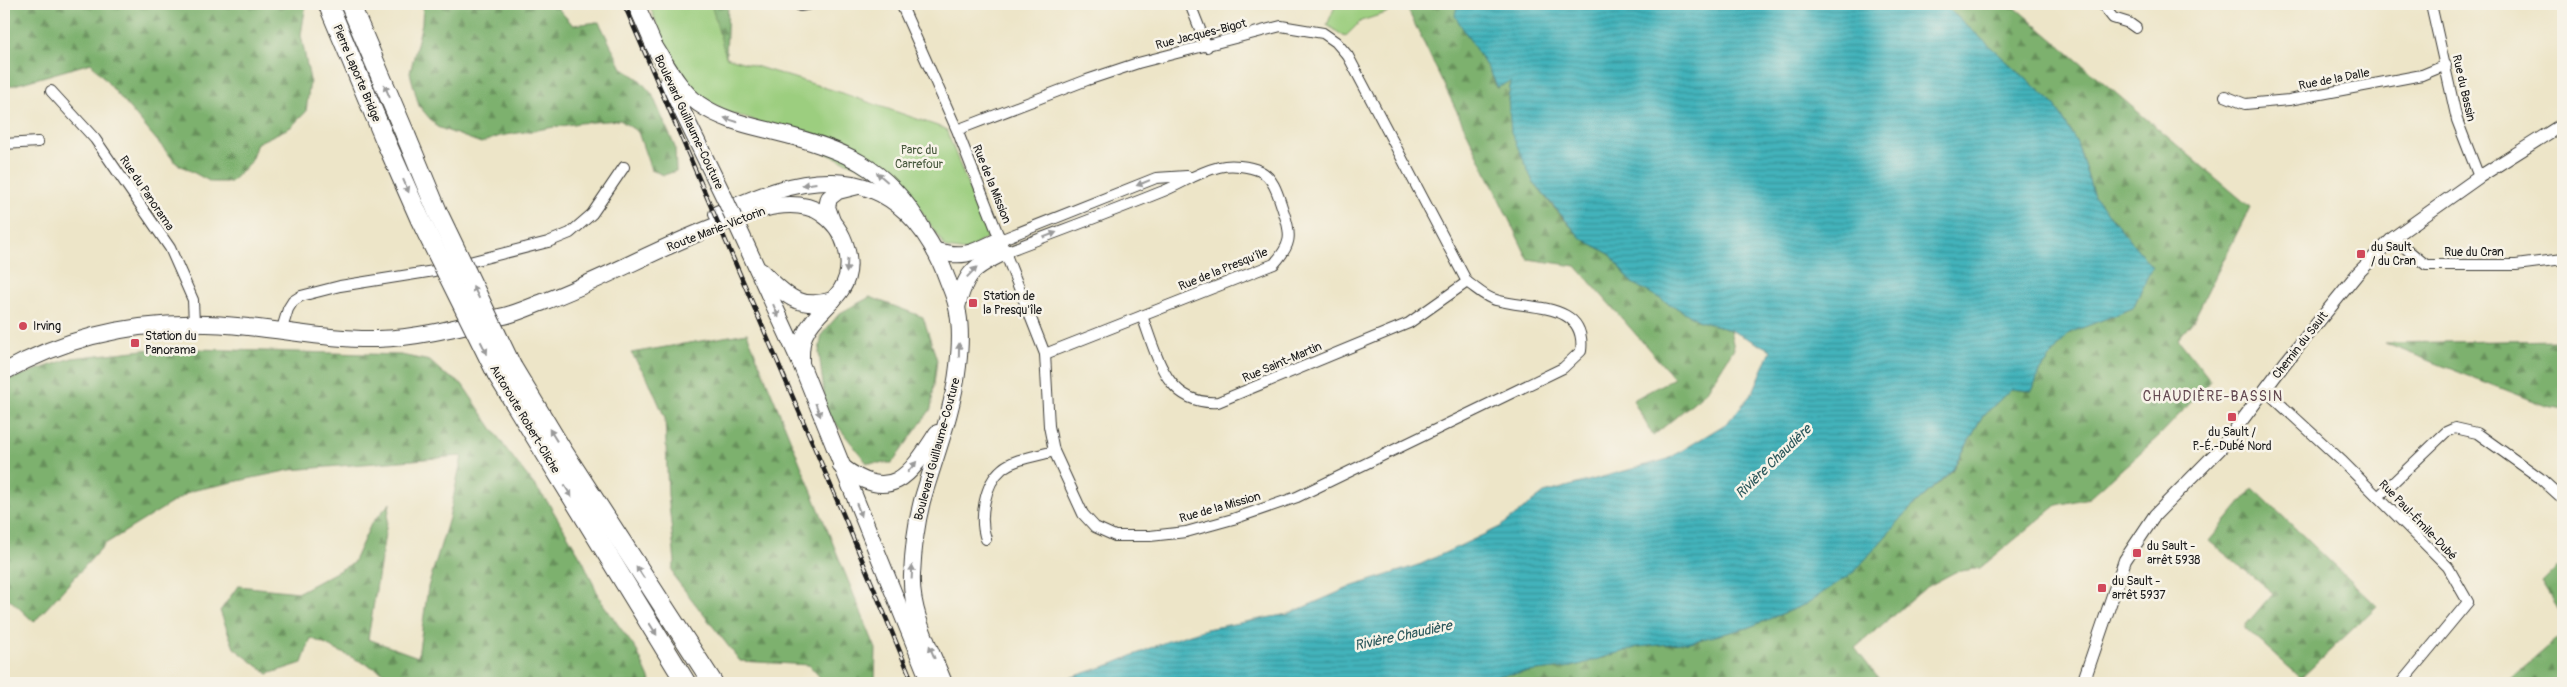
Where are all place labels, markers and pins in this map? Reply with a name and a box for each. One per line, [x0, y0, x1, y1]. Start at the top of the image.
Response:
place label: du Sault / du Cran [2371, 240, 2416, 269]
marker: du Sault / du Cran [2355, 248, 2367, 260]
place label: Station de la Presqu'île [983, 289, 1042, 318]
marker: Station de la Presqu'île [967, 297, 979, 309]
place label: Irving [33, 319, 61, 334]
marker: Irving [17, 320, 29, 332]
place label: Station du Panorama [145, 329, 197, 358]
marker: Station du Panorama [129, 337, 141, 349]
marker: du Sault / P.-É.-Dubé Nord [2226, 411, 2238, 423]
place label: du Sault / P.-É.-Dubé Nord [2192, 425, 2272, 454]
place label: du Sault - arrêt 5938 [2147, 539, 2200, 568]
marker: du Sault - arrêt 5938 [2131, 547, 2143, 559]
place label: du Sault - arrêt 5937 [2112, 574, 2166, 603]
marker: du Sault - arrêt 5937 [2096, 582, 2108, 594]

